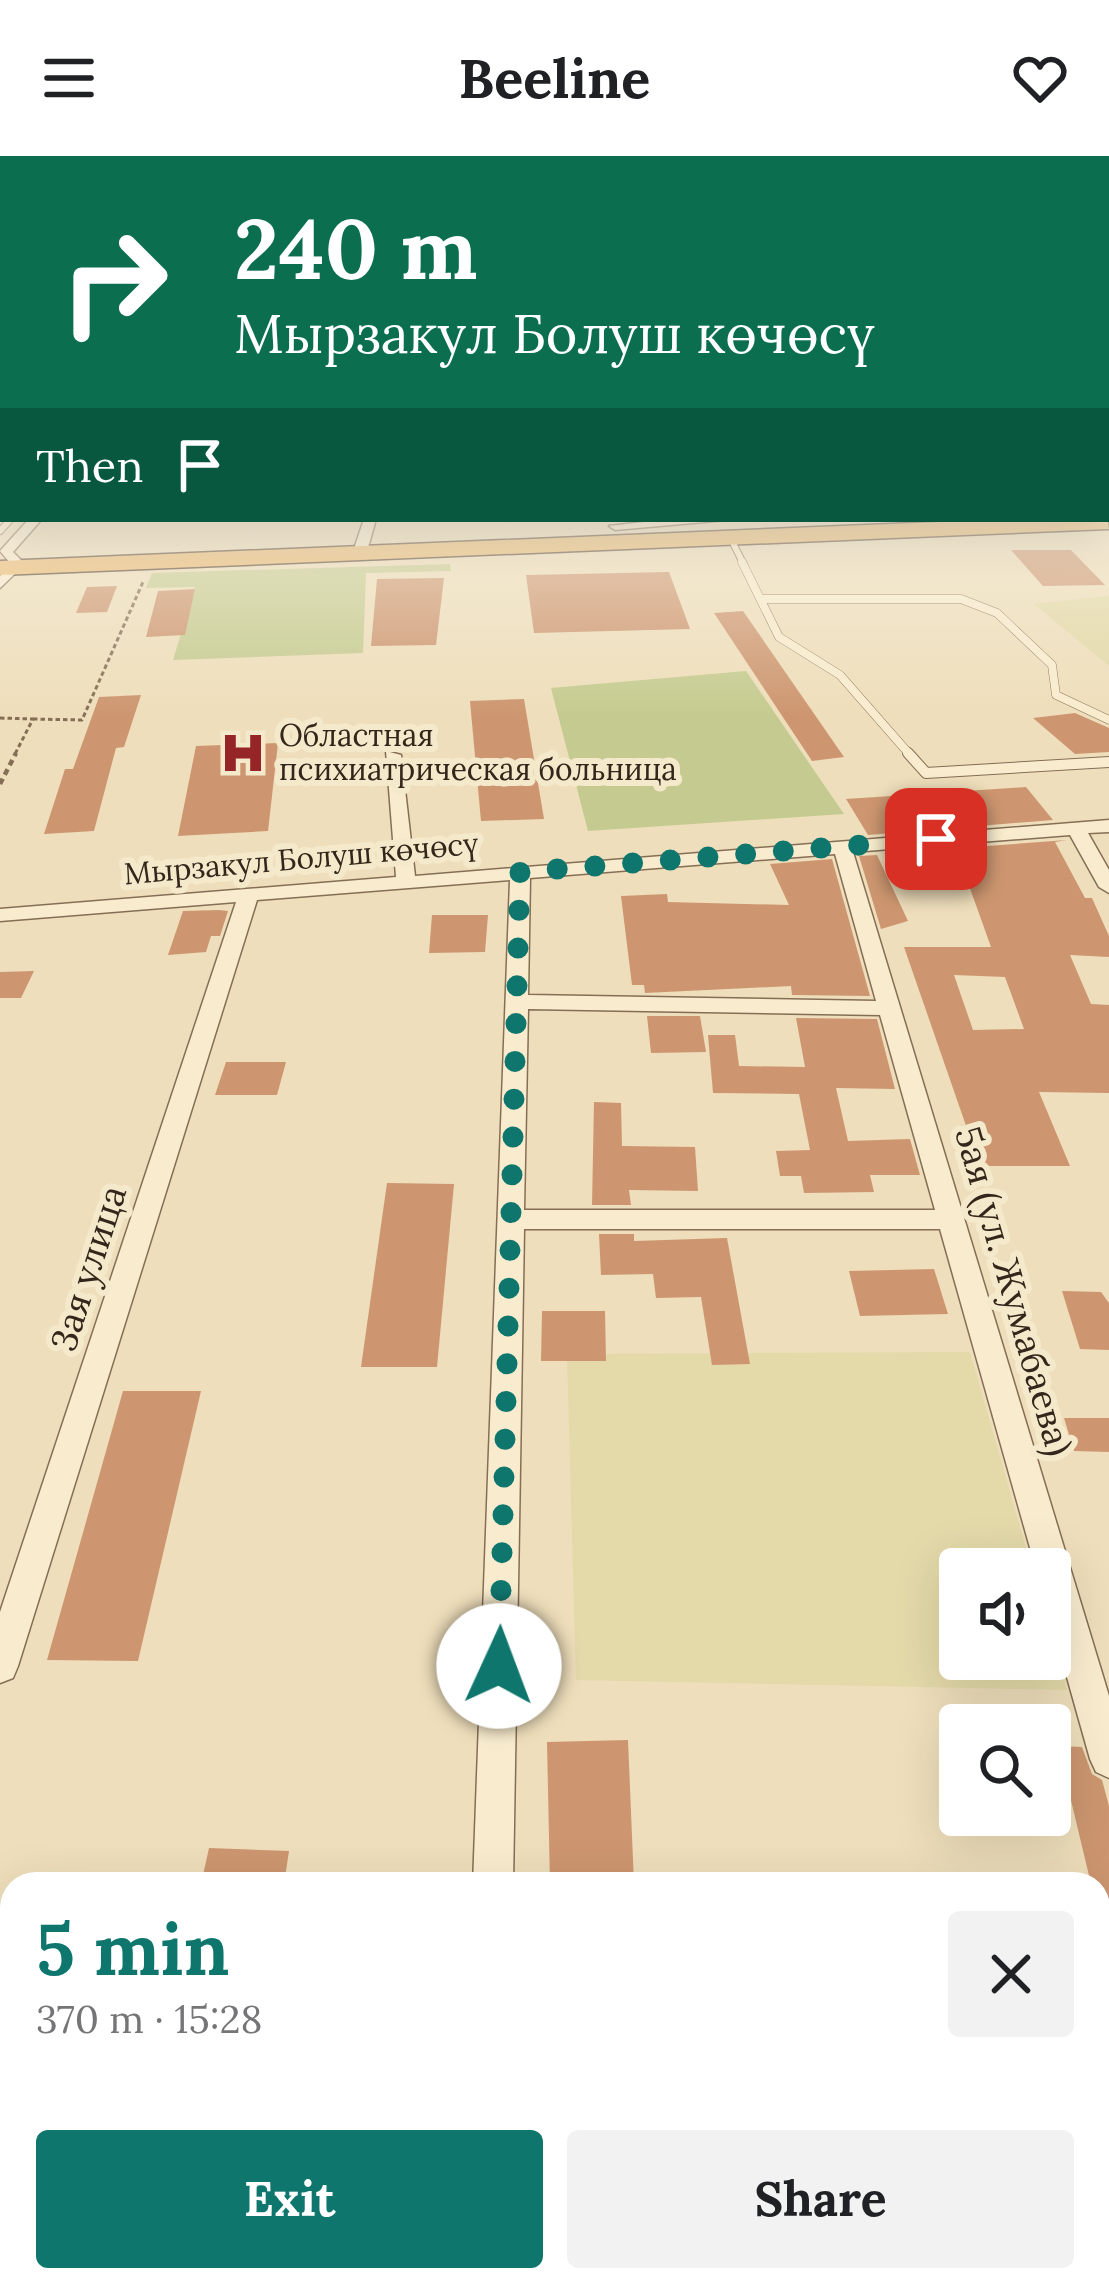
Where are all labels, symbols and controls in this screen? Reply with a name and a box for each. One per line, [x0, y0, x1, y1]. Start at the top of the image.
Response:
text: Beeline [459, 44, 650, 113]
icon: menu [36, 45, 102, 111]
icon: heart [1007, 45, 1073, 111]
text: 240 m [234, 194, 478, 302]
icon: right [36, 204, 192, 360]
text: Мырзакул Болуш көчөсү [234, 299, 875, 368]
icon: arrive [167, 432, 233, 498]
text: Then [36, 437, 143, 494]
place label: Областная психиатрическая больница [279, 716, 677, 788]
hospital icon: Областная психиатрическая больница [218, 728, 268, 778]
pin [885, 788, 987, 890]
icon: arrive [903, 806, 969, 872]
street label: Мырзакул Болуш көчөсү [122, 823, 481, 893]
street label: 5ая (ул. Жумабаева) [945, 1121, 1083, 1461]
street label: 3ая улица [40, 1179, 136, 1357]
map controls [939, 1548, 1071, 1836]
button: sound [939, 1548, 1071, 1680]
position arrow [436, 1603, 562, 1729]
button: search [939, 1704, 1071, 1836]
text: 5 min [36, 1903, 230, 1995]
button: close [948, 1911, 1074, 2037]
text: 370 m · 15:28 [36, 1994, 262, 2044]
button: Exit [36, 2130, 543, 2268]
button: Share [567, 2130, 1074, 2268]

